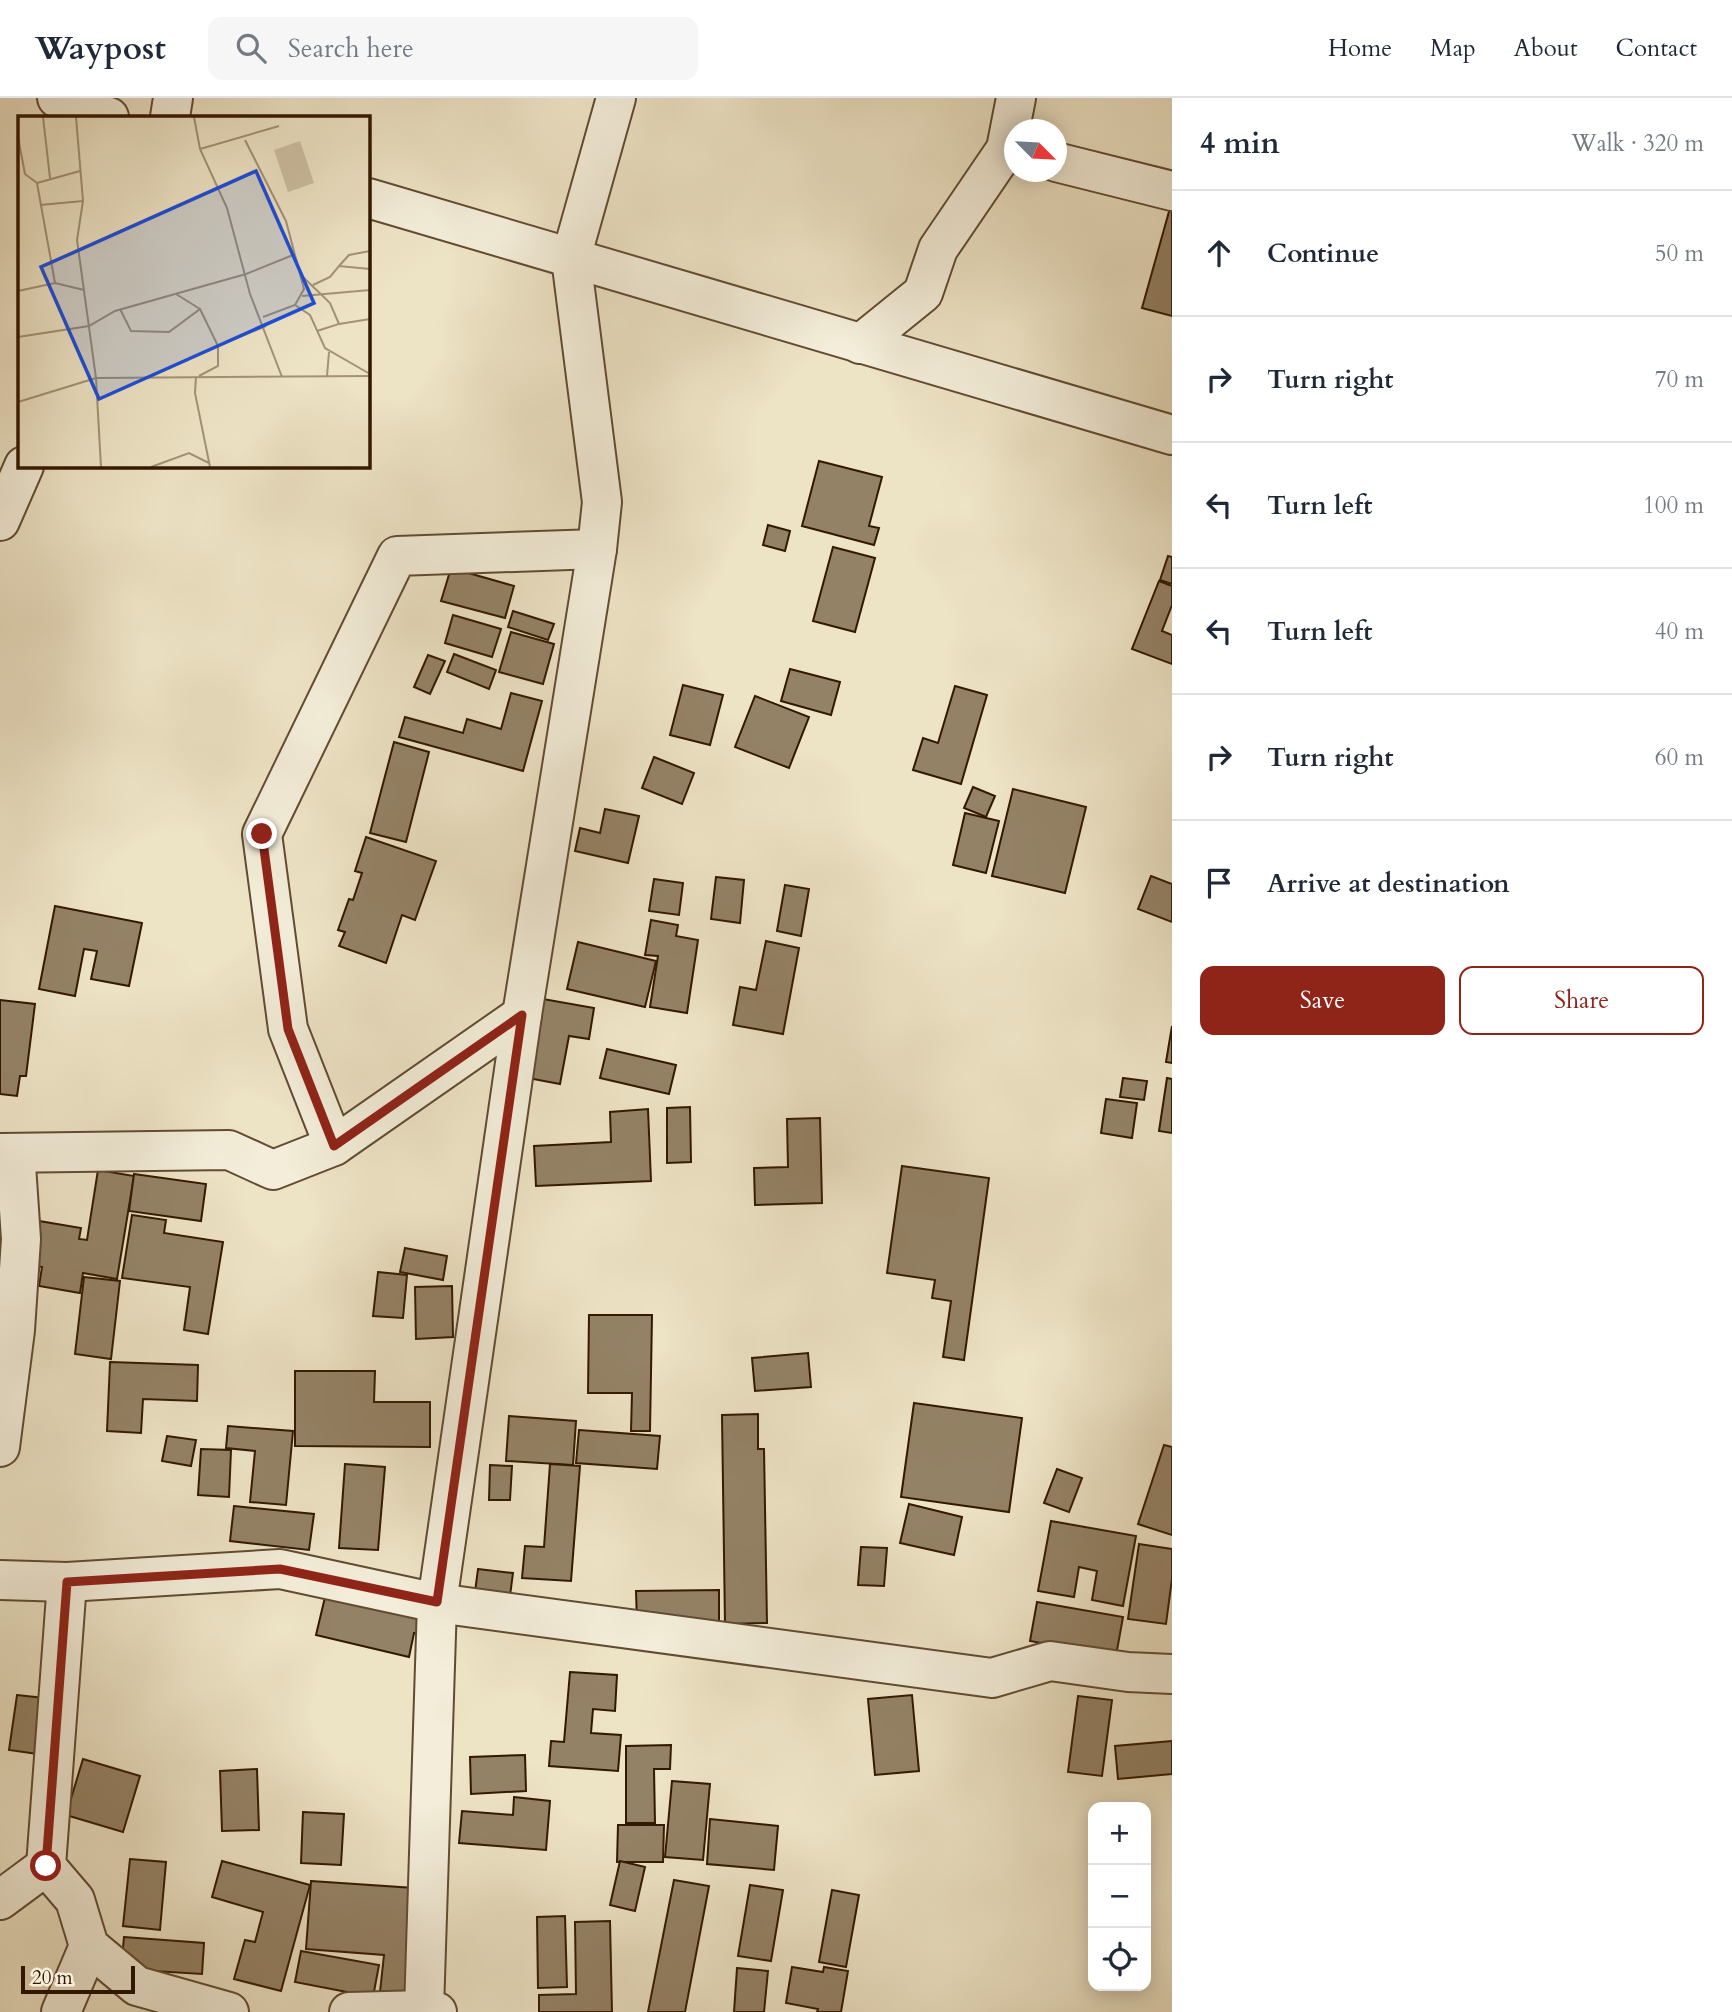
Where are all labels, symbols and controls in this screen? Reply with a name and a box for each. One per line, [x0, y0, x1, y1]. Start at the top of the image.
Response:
search box [208, 17, 698, 80]
text: Waypost [35, 26, 166, 71]
icon: search [232, 29, 270, 67]
text: Search here [288, 31, 414, 66]
text: Home [1328, 32, 1392, 65]
text: Map [1430, 32, 1476, 65]
text: About [1514, 32, 1578, 65]
text: Contact [1616, 32, 1697, 65]
inset map [18, 116, 369, 467]
north arrow [1004, 119, 1067, 182]
text: 4 min [1200, 123, 1280, 164]
text: Walk · 320 m [1571, 128, 1704, 159]
icon: ahead [1200, 234, 1238, 272]
text: Continue [1267, 236, 1379, 271]
text: 50 m [1655, 238, 1704, 269]
icon: right [1200, 360, 1238, 398]
text: Turn right [1267, 362, 1394, 397]
text: 70 m [1655, 364, 1704, 395]
icon: left [1200, 486, 1238, 524]
text: Turn left [1267, 488, 1372, 523]
text: 100 m [1643, 490, 1704, 521]
icon: left [1200, 612, 1238, 650]
text: Turn left [1267, 614, 1372, 649]
text: 40 m [1655, 616, 1704, 647]
icon: right [1200, 738, 1238, 776]
text: Turn right [1267, 740, 1394, 775]
text: 60 m [1655, 742, 1704, 773]
route end [246, 818, 277, 849]
icon: arrive [1200, 864, 1238, 902]
text: Arrive at destination [1267, 866, 1510, 901]
button: Save [1200, 966, 1445, 1035]
button: Share [1459, 966, 1704, 1035]
map controls [1088, 1802, 1151, 1991]
button: + [1088, 1802, 1151, 1865]
route start [30, 1850, 61, 1881]
button: − [1088, 1865, 1151, 1928]
button: locate [1088, 1928, 1151, 1991]
scale bar [21, 1963, 135, 1995]
text: 20 m [32, 1965, 73, 1991]

